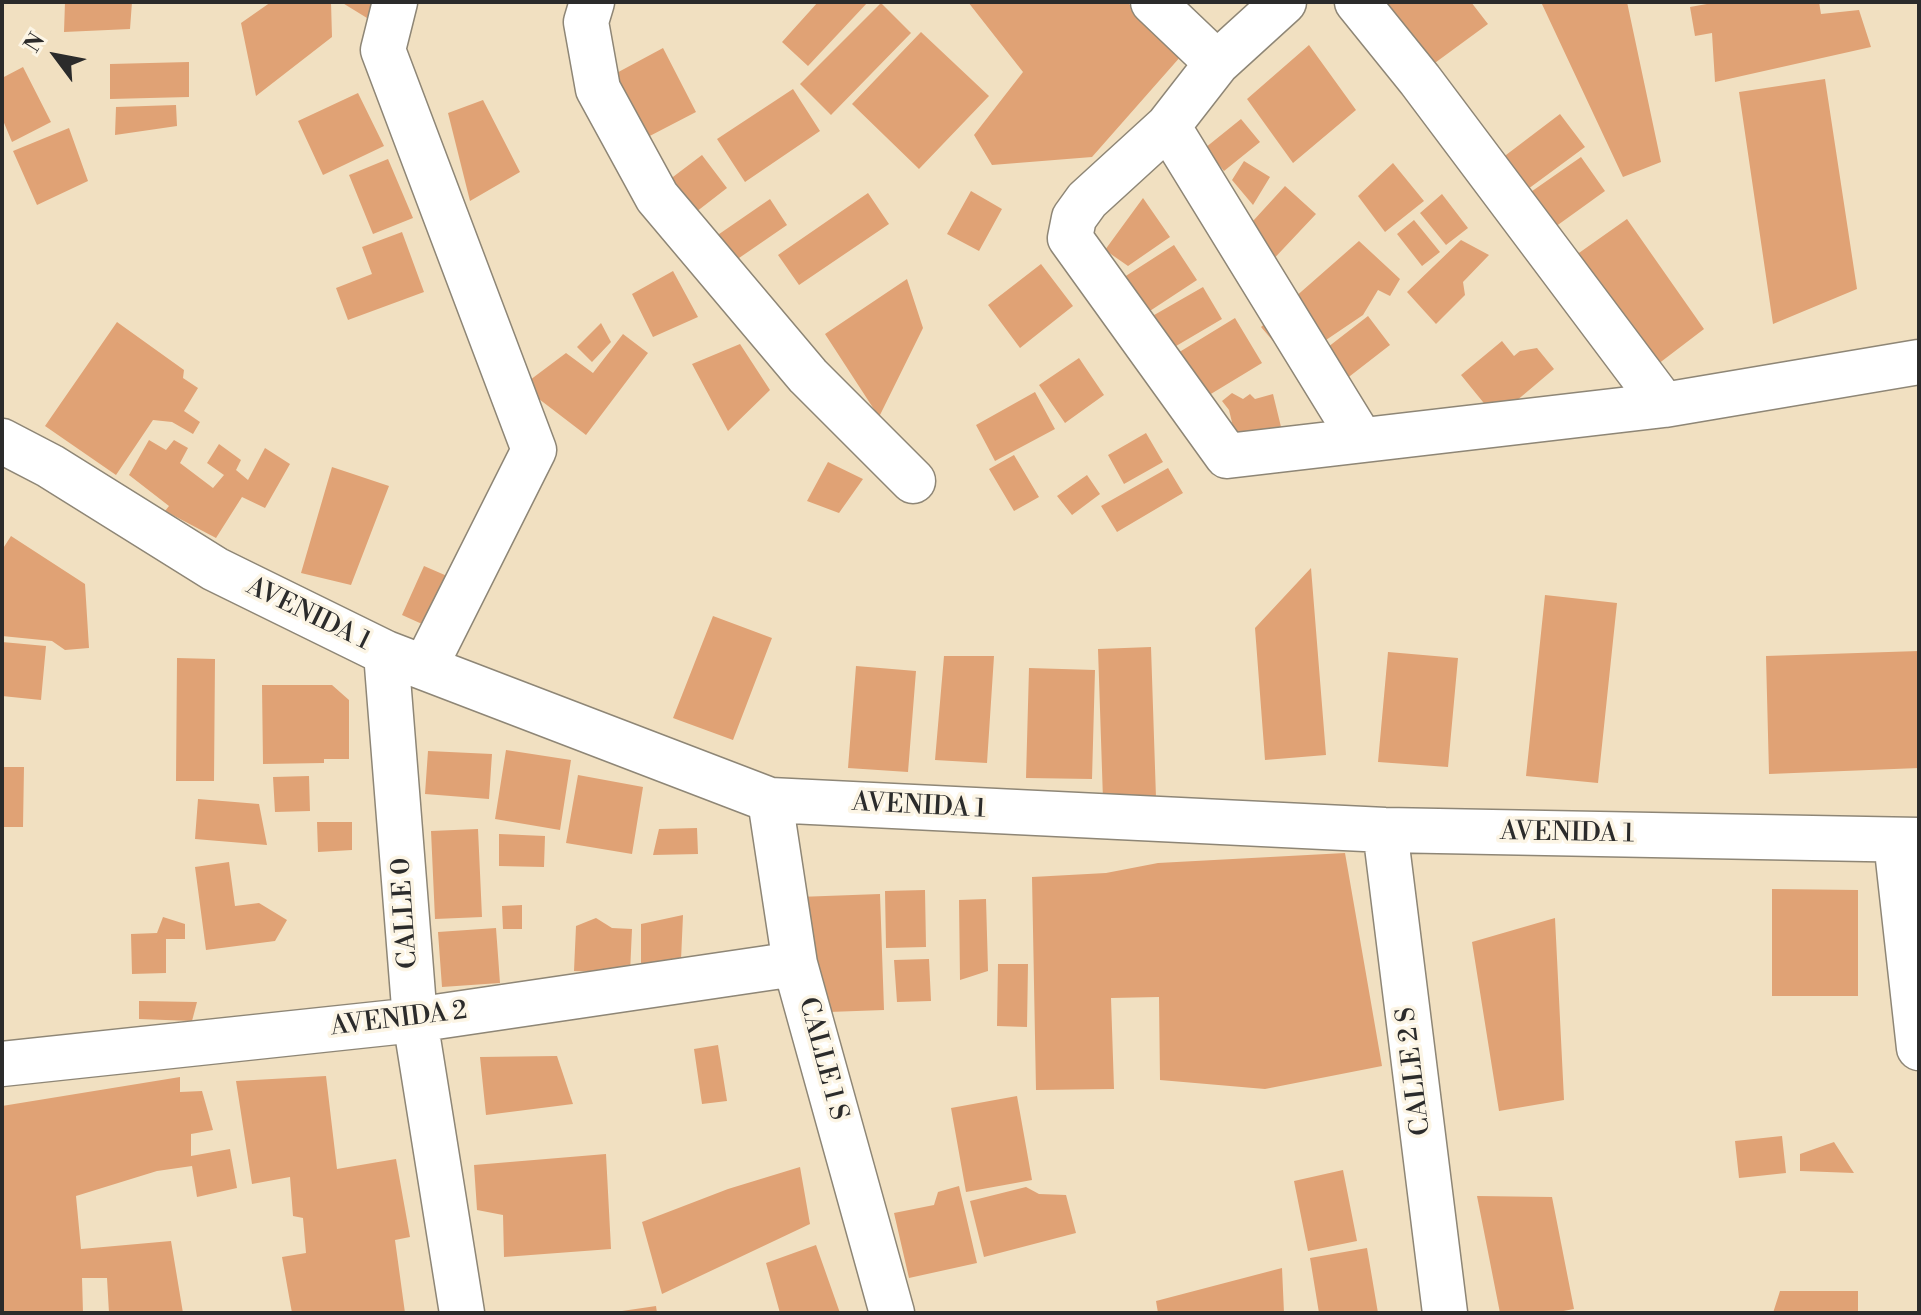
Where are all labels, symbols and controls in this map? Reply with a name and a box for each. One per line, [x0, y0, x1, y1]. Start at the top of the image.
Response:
north arrow [16, 16, 96, 96]
text: N [19, 28, 51, 58]
street label: AVENIDA 1 [241, 572, 375, 658]
street label: AVENIDA 1 [851, 788, 987, 826]
street label: AVENIDA 1 [1500, 817, 1634, 851]
street label: CALLE 0 [387, 856, 425, 970]
street label: CALLE 1 S [791, 994, 853, 1124]
street label: AVENIDA 2 [329, 996, 469, 1044]
street label: CALLE 2 S [1392, 1005, 1438, 1137]

